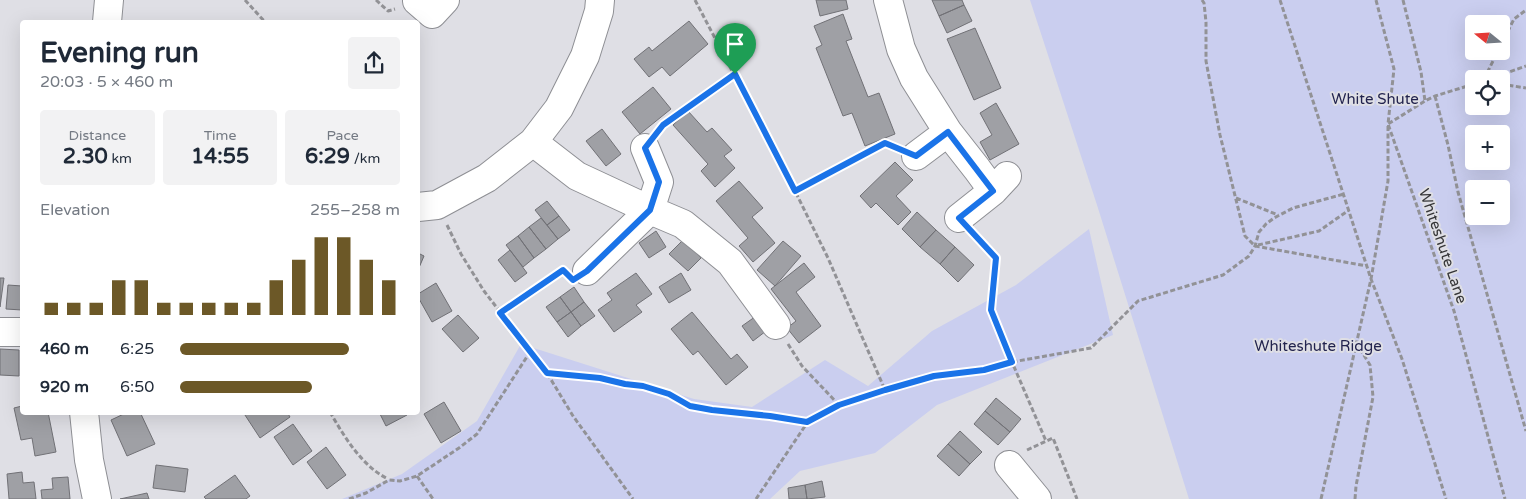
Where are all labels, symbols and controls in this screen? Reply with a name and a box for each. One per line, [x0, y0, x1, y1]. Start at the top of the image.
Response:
north arrow [1465, 15, 1510, 60]
map controls [1465, 15, 1510, 225]
pin [714, 23, 756, 74]
icon: arrive [721, 30, 749, 58]
text: Evening run [40, 36, 199, 70]
button: share [348, 37, 400, 89]
button: locate [1465, 70, 1510, 115]
text: 20:03 · 5 × 460 m [40, 72, 173, 92]
park label: White Shute [1331, 90, 1419, 108]
button: + [1465, 125, 1510, 170]
text: Distance [69, 127, 126, 144]
text: Time [204, 127, 236, 144]
text: Pace [327, 127, 359, 144]
text: 2.30 [63, 144, 108, 169]
text: 14:55 [191, 144, 249, 169]
text: 6:29 [305, 144, 350, 169]
text: km [108, 150, 132, 167]
text: /km [350, 150, 380, 167]
button: − [1465, 180, 1510, 225]
street label: Whiteshute Lane [1415, 186, 1471, 306]
text: Elevation [40, 200, 110, 220]
text: 255–258 m [310, 200, 400, 220]
park label: Whiteshute Ridge [1254, 337, 1382, 355]
text: 460 m [40, 339, 89, 359]
text: 6:25 [120, 339, 154, 359]
text: 920 m [40, 377, 89, 397]
text: 6:50 [120, 377, 154, 397]

